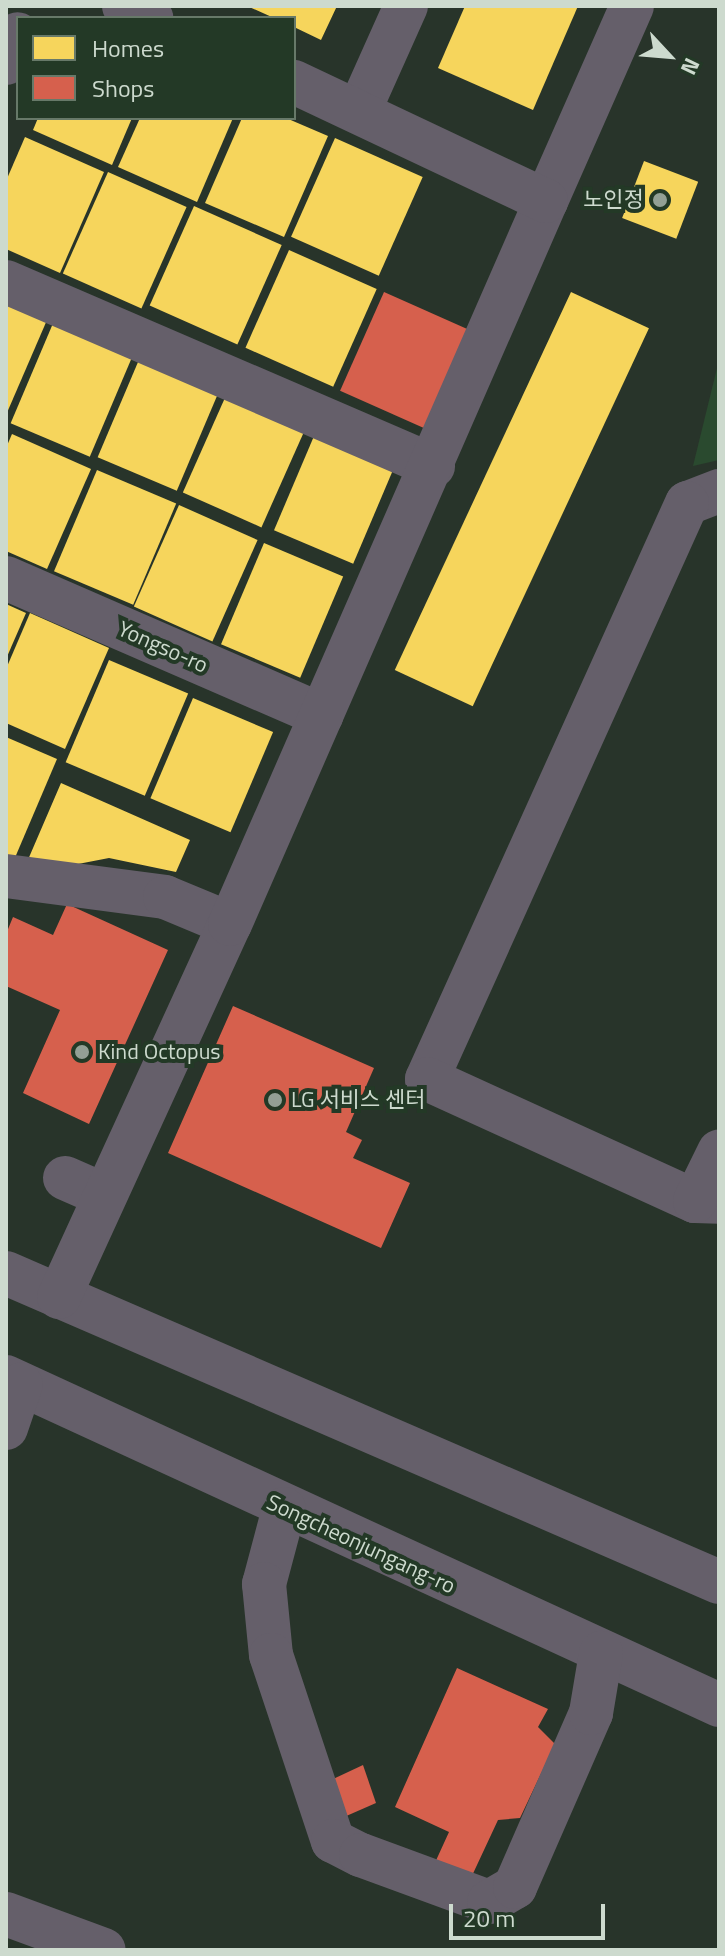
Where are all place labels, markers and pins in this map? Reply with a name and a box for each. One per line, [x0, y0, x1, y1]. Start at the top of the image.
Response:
place label: 노인정 [583, 187, 644, 213]
marker: 노인정 [651, 191, 669, 209]
place label: Kind Octopus [98, 1039, 221, 1065]
marker: Kind Octopus [73, 1043, 91, 1061]
place label: LG 서비스 센터 [291, 1087, 426, 1113]
marker: LG 서비스 센터 [266, 1091, 284, 1109]

